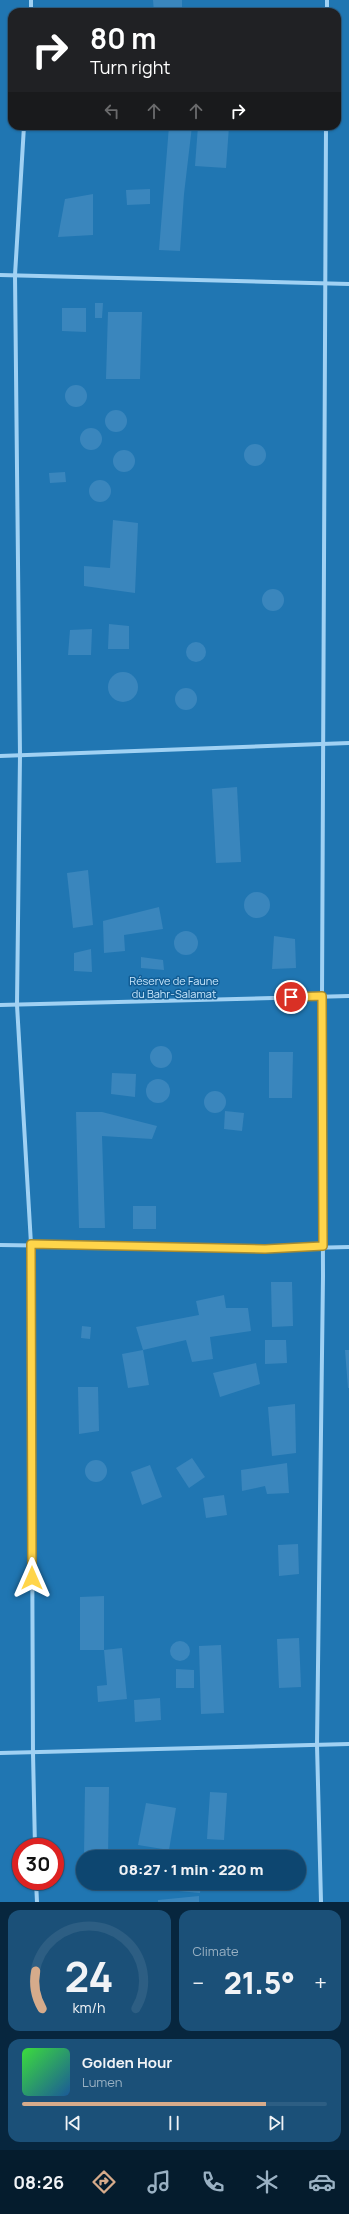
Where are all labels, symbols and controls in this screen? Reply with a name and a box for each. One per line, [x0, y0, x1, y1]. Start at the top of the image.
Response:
text: 80 m [90, 19, 156, 57]
icon: right [24, 24, 76, 76]
text: Turn right [90, 55, 171, 79]
icon: left [101, 100, 123, 122]
icon: ahead [143, 100, 165, 122]
icon: ahead [185, 100, 207, 122]
icon: right [227, 100, 249, 122]
park label: Réserve de Faune du Bahr-Salamat [129, 973, 219, 1001]
pin [274, 980, 308, 1014]
icon: arrive [280, 986, 302, 1008]
position arrow [11, 1557, 53, 1599]
speed limit sign: 30 [12, 1838, 64, 1890]
text: 08:27 · 1 min · 220 m [119, 1859, 263, 1880]
text: Climate [193, 1942, 239, 1960]
text: 24 [65, 1947, 114, 2003]
text: 21.5° [224, 1962, 295, 2003]
text: − [193, 1968, 204, 1998]
text: + [314, 1968, 327, 1998]
text: km/h [73, 1997, 106, 2016]
text: Golden Hour [82, 2052, 172, 2073]
text: Lumen [82, 2073, 122, 2091]
icon: previous [62, 2112, 84, 2134]
icon: pause [163, 2112, 185, 2134]
icon: next [265, 2112, 287, 2134]
icon: directions [90, 2168, 118, 2196]
icon: music [145, 2168, 173, 2196]
icon: phone [199, 2168, 227, 2196]
icon: climate [253, 2168, 281, 2196]
icon: car [308, 2168, 336, 2196]
text: 08:26 [13, 2170, 64, 2194]

